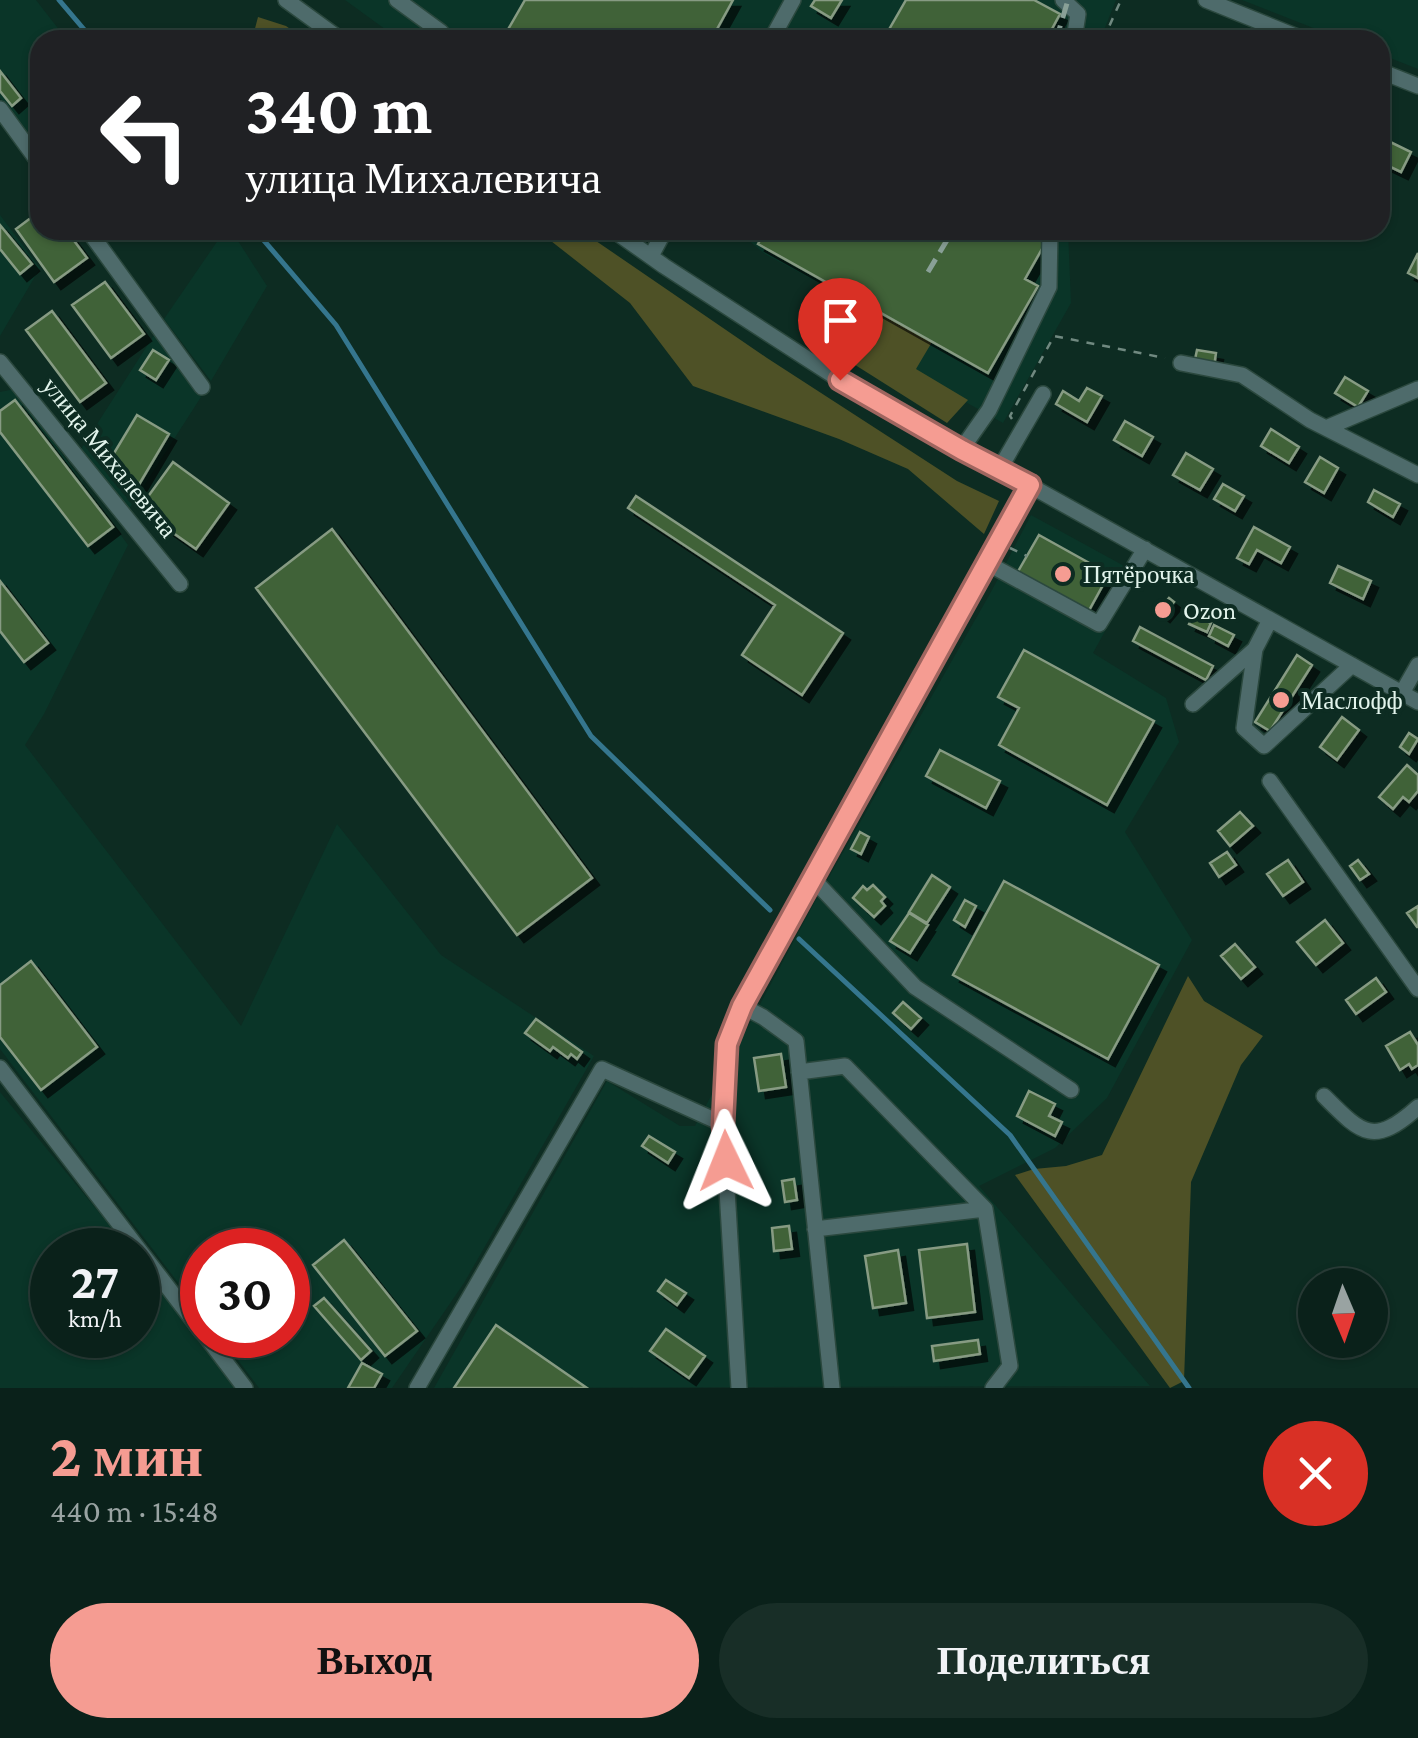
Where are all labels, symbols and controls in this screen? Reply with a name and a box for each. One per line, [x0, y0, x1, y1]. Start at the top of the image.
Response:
icon: left [80, 70, 210, 200]
text: 340 m [245, 70, 432, 148]
text: улица Михалевича [245, 153, 601, 203]
pin [798, 278, 883, 381]
icon: arrive [813, 293, 868, 348]
street label: улица Михалевича [37, 372, 182, 543]
place label: Пятёрочка [1083, 561, 1194, 588]
marker: Пятёрочка [1052, 563, 1074, 585]
place label: Ozon [1183, 597, 1236, 624]
marker: Ozon [1152, 599, 1174, 621]
place label: Маслофф [1301, 687, 1403, 714]
marker: Маслофф [1270, 689, 1292, 711]
position arrow [674, 1109, 778, 1213]
speed limit sign: 30 [180, 1228, 310, 1358]
text: 27 [71, 1253, 119, 1309]
north arrow [1298, 1268, 1388, 1358]
map controls [1298, 1268, 1388, 1358]
text: km/h [68, 1305, 122, 1332]
button: close [1263, 1421, 1368, 1526]
text: 2 мин [50, 1422, 203, 1489]
text: 440 m · 15:48 [50, 1493, 219, 1529]
button: Выход [50, 1603, 699, 1718]
button: Поделиться [719, 1603, 1368, 1718]

